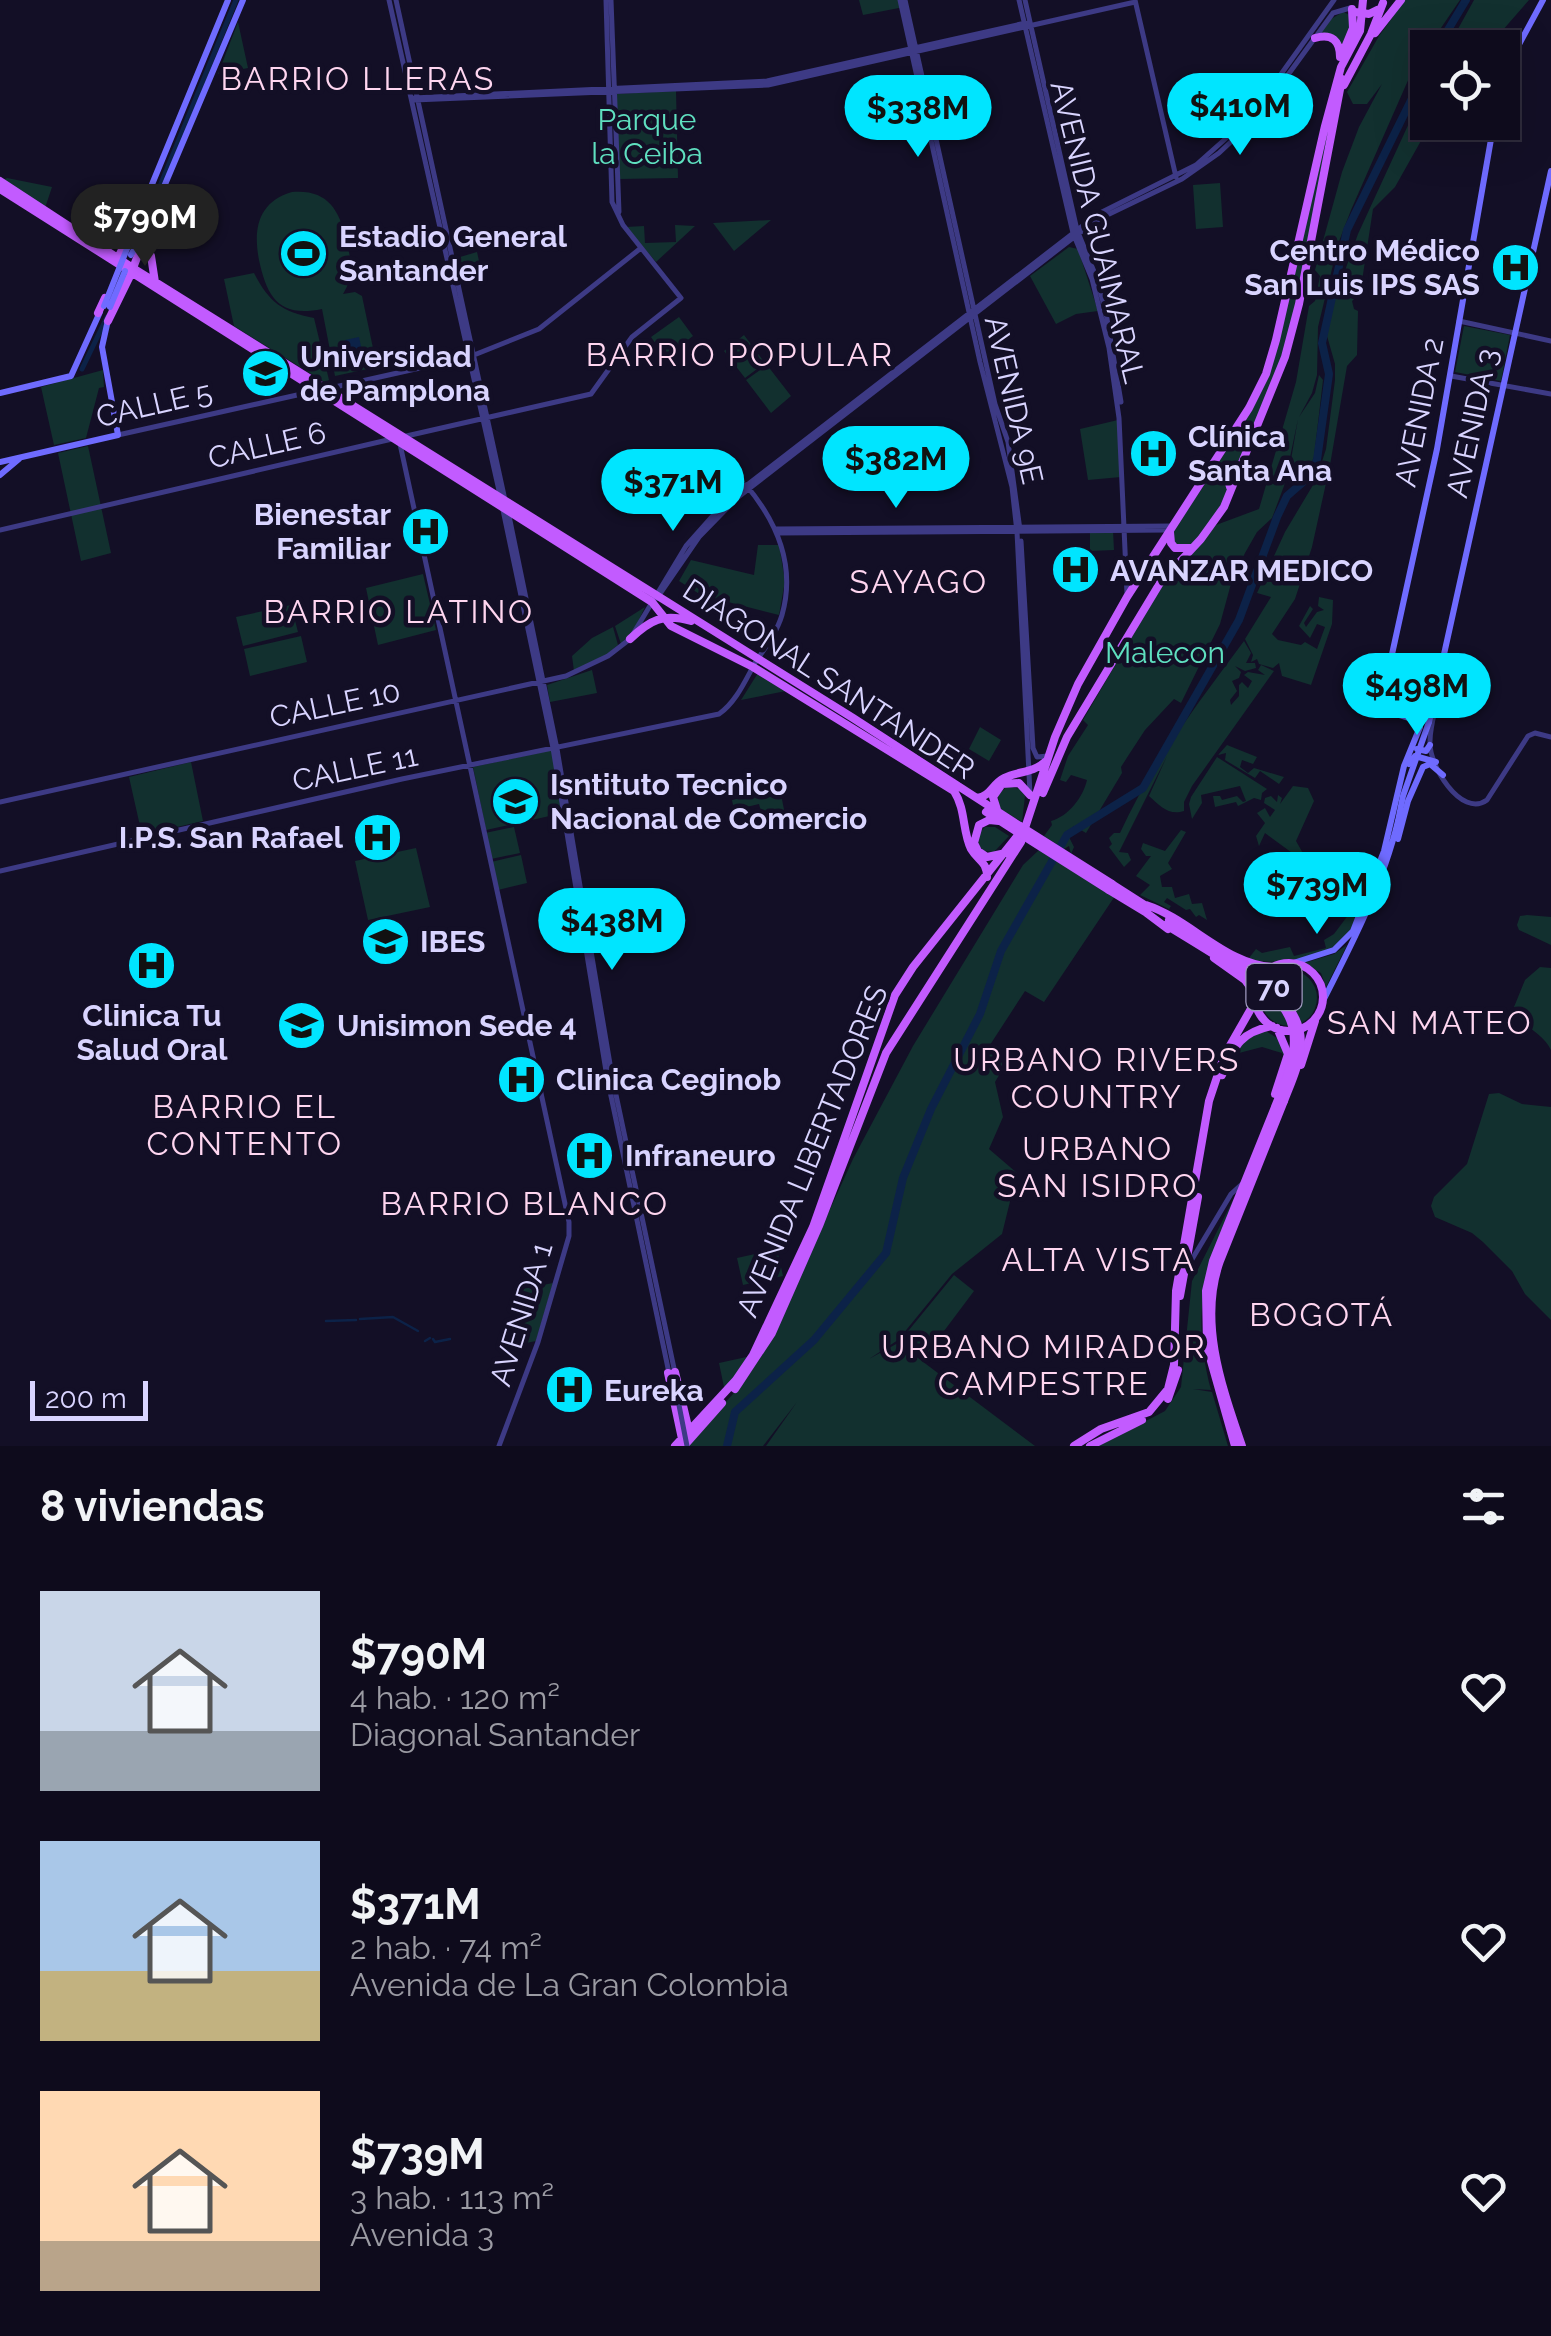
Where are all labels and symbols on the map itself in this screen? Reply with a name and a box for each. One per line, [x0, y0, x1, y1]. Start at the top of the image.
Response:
district label: BARRIO LLERAS [220, 60, 496, 97]
pin: $410M [1170, 73, 1310, 158]
pin: $338M [848, 75, 988, 160]
street label: AVENIDA GUAIMARAL [1043, 77, 1153, 387]
park label: Parque la Ceiba [591, 102, 703, 171]
pin: $790M [75, 184, 215, 269]
place label: Estadio General Santander [339, 219, 567, 288]
sports icon: Estadio General Santander [278, 227, 330, 279]
place label: Centro Médico San Luis IPS SAS [1244, 233, 1480, 302]
hospital icon: Centro Médico San Luis IPS SAS [1489, 241, 1541, 293]
street label: AVENIDA 9E [978, 313, 1050, 487]
street label: AVENIDA 2 [1387, 335, 1451, 489]
district label: BARRIO POPULAR [586, 336, 894, 373]
place label: Universidad de Pamplona [300, 339, 490, 408]
street label: AVENIDA 3 [1439, 345, 1505, 501]
school or university icon: Universidad de Pamplona [239, 347, 291, 399]
street label: CALLE 5 [93, 374, 215, 434]
street label: CALLE 6 [205, 415, 329, 475]
place label: Clínica Santa Ana [1188, 419, 1332, 488]
pin: $382M [826, 426, 966, 511]
hospital icon: Clínica Santa Ana [1127, 427, 1179, 479]
pin: $371M [603, 449, 743, 534]
place label: Bienestar Familiar [254, 497, 391, 566]
hospital icon: Bienestar Familiar [400, 505, 452, 557]
hospital icon: AVANZAR MEDICO [1049, 544, 1101, 596]
place label: AVANZAR MEDICO [1110, 553, 1373, 588]
district label: SAYAGO [849, 563, 989, 600]
street label: DIAGONAL SANTANDER [677, 572, 981, 786]
district label: BARRIO LATINO [263, 593, 535, 630]
park label: Malecon [1105, 635, 1225, 670]
pin: $498M [1347, 653, 1487, 738]
street label: CALLE 10 [266, 673, 404, 735]
street label: CALLE 11 [289, 738, 421, 798]
place label: Isntituto Tecnico Nacional de Comercio [550, 767, 867, 836]
school or university icon: Isntituto Tecnico Nacional de Comercio [489, 775, 541, 827]
hospital icon: I.P.S. San Rafael [352, 811, 404, 863]
place label: I.P.S. San Rafael [119, 820, 343, 855]
pin: $739M [1247, 852, 1387, 937]
pin: $438M [542, 888, 682, 973]
school or university icon: IBES [359, 915, 411, 967]
place label: IBES [420, 924, 485, 959]
hospital icon: Clinica Tu Salud Oral [126, 940, 178, 992]
road number: 70 [1246, 964, 1302, 1010]
street label: AVENIDA LIBERTADORES [729, 980, 895, 1322]
place label: Clinica Tu Salud Oral [77, 998, 228, 1067]
school or university icon: Unisimon Sede 4 [276, 999, 328, 1051]
district label: SAN MATEO [1327, 1004, 1533, 1041]
place label: Unisimon Sede 4 [337, 1008, 577, 1043]
district label: URBANO RIVERS COUNTRY [953, 1041, 1241, 1115]
hospital icon: Clinica Ceginob [495, 1053, 547, 1105]
place label: Clinica Ceginob [556, 1062, 781, 1097]
district label: BARRIO EL CONTENTO [147, 1088, 343, 1162]
hospital icon: Infraneuro [564, 1129, 616, 1181]
district label: URBANO SAN ISIDRO [997, 1130, 1199, 1204]
place label: Infraneuro [625, 1138, 776, 1173]
district label: BARRIO BLANCO [381, 1185, 669, 1222]
street label: AVENIDA 1 [483, 1238, 559, 1390]
district label: ALTA VISTA [1002, 1241, 1196, 1278]
district label: BOGOTÁ [1249, 1296, 1395, 1333]
district label: URBANO MIRADOR CAMPESTRE [881, 1328, 1207, 1402]
hospital icon: Eureka [543, 1364, 595, 1416]
place label: Eureka [604, 1373, 704, 1408]
scale bar [30, 1376, 148, 1420]

